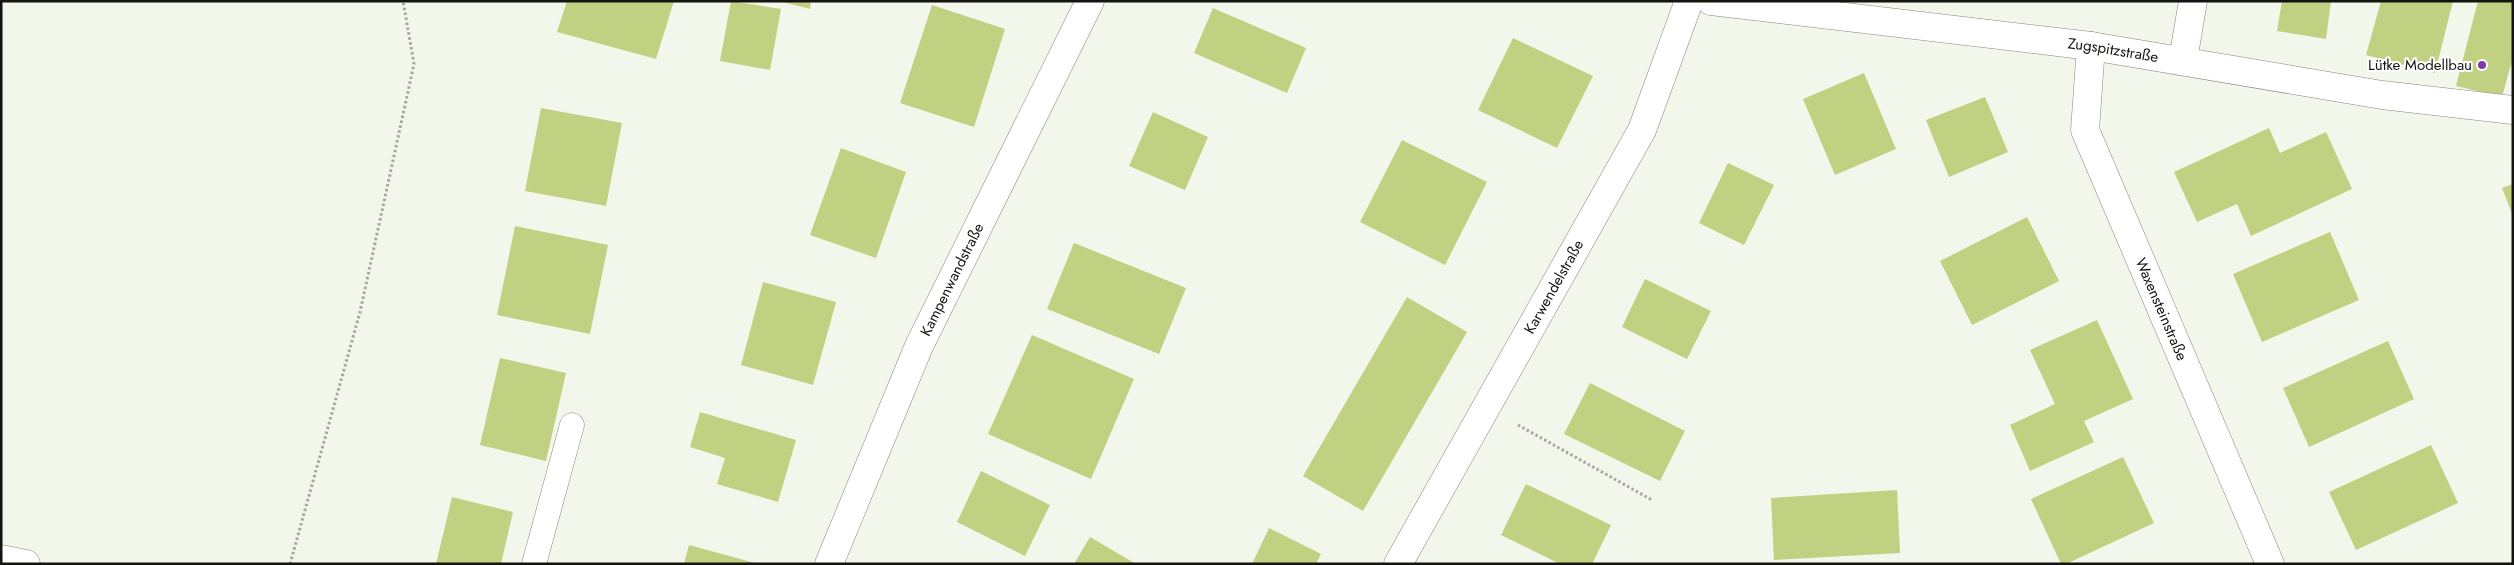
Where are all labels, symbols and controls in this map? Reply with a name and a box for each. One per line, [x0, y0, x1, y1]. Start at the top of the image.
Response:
street label: Zugspitzstraße [2066, 32, 2160, 68]
place label: Lütke Modellbau [2368, 54, 2472, 76]
marker: Lütke Modellbau [2476, 59, 2488, 71]
street label: Kampenwandstraße [915, 219, 989, 340]
street label: Karwendelstraße [1519, 235, 1589, 338]
street label: Waxensteinstraße [2130, 254, 2193, 364]

